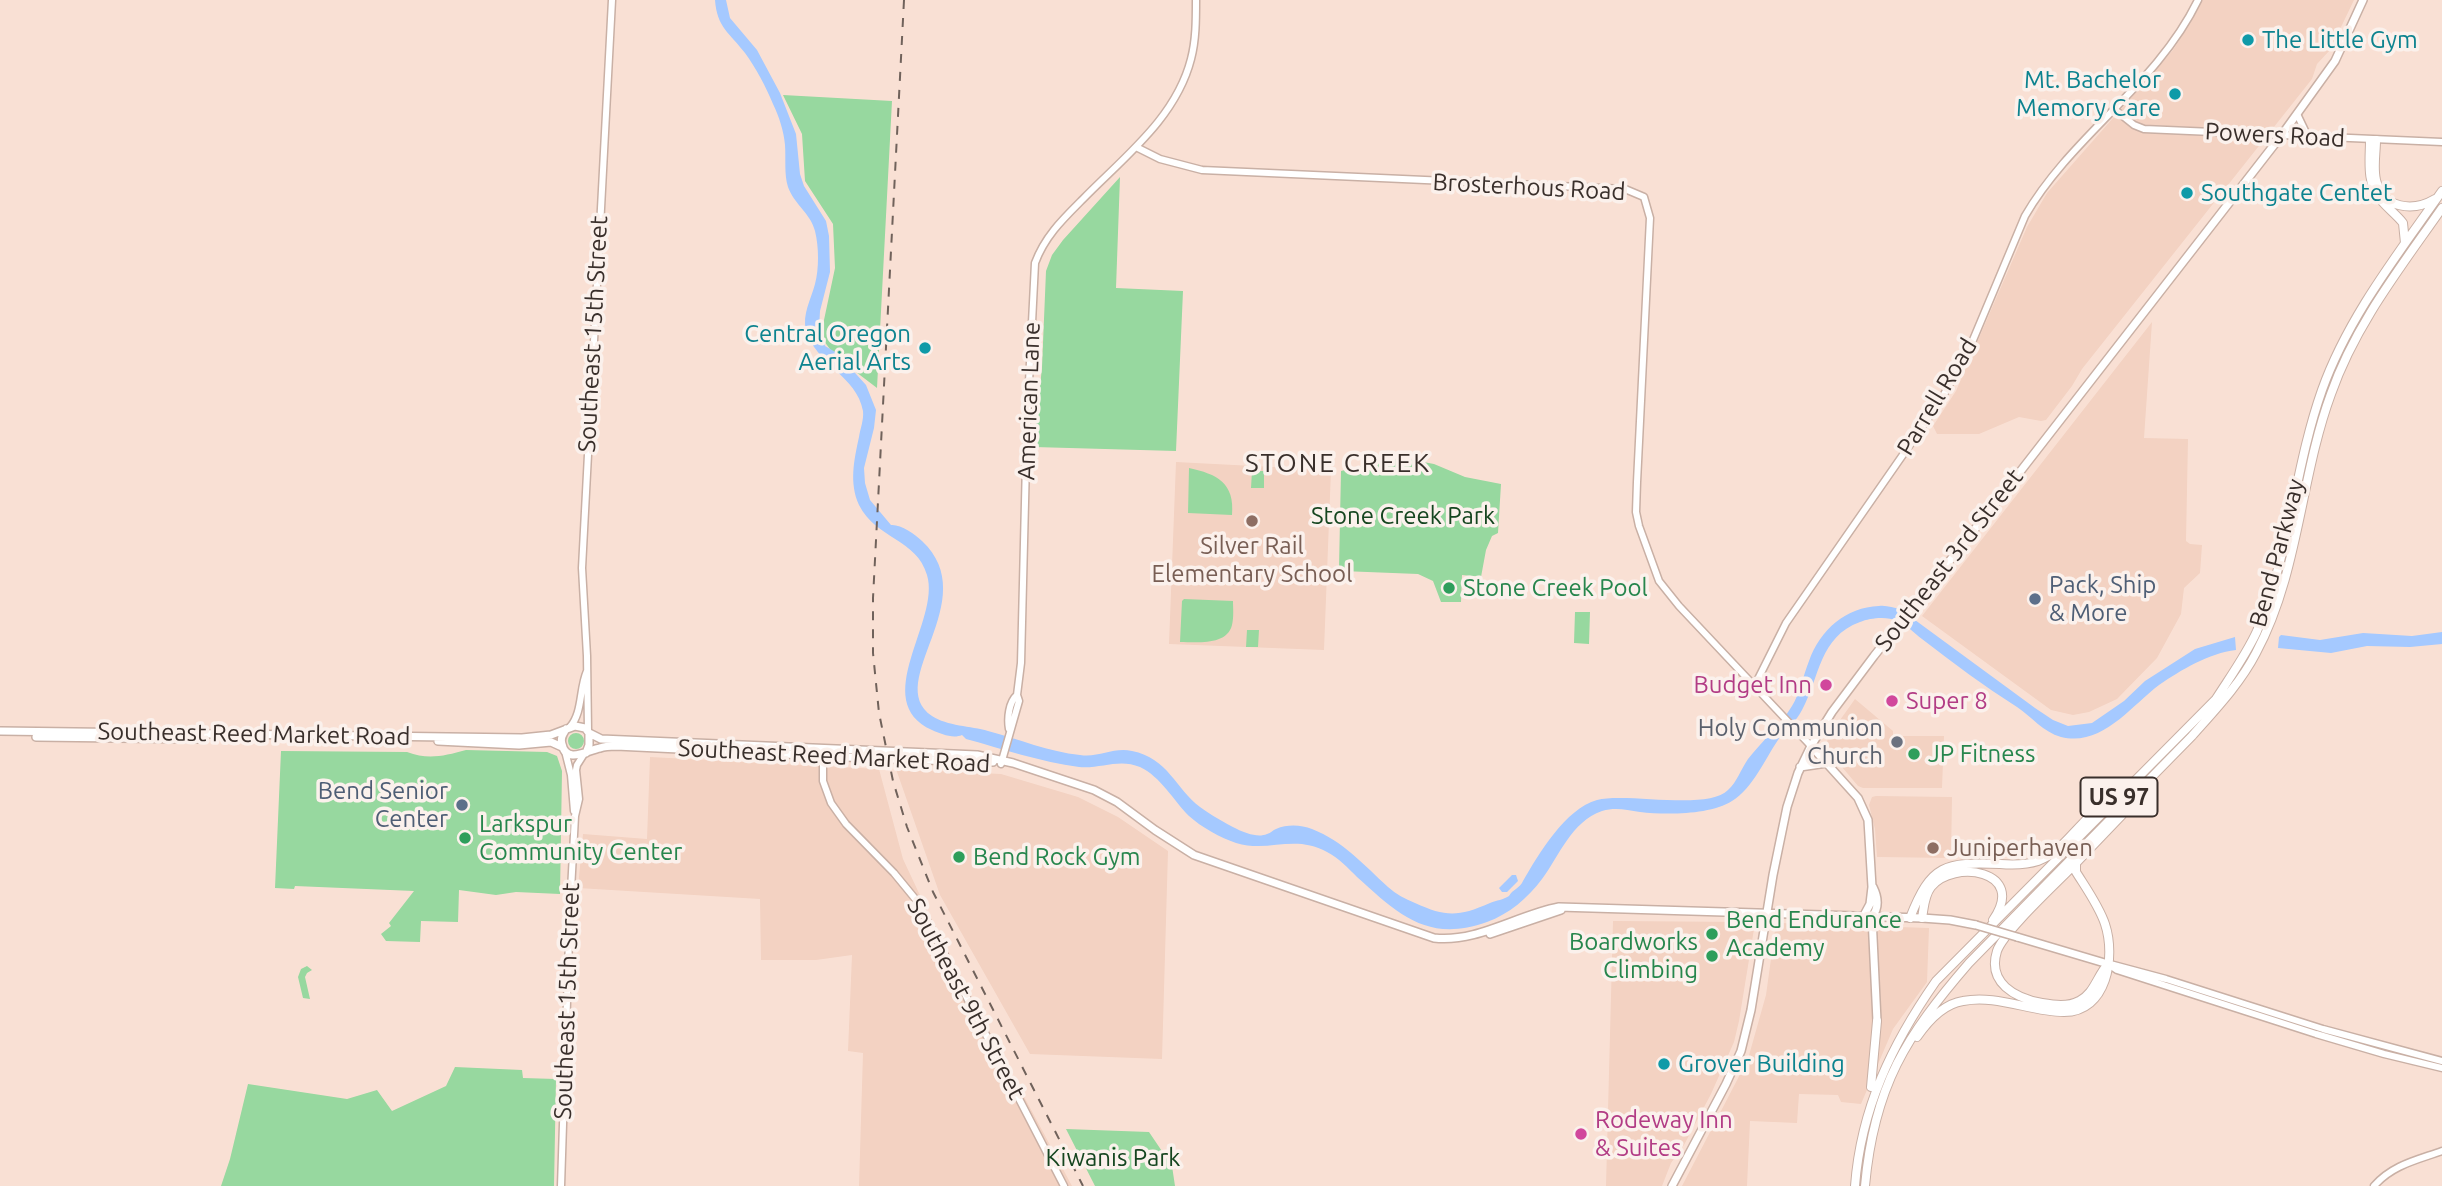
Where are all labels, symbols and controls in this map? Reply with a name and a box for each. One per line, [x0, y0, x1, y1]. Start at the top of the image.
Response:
place label: The Little Gym [2262, 26, 2418, 54]
marker: The Little Gym [2240, 32, 2256, 48]
place label: Mt. Bachelor Memory Care [2016, 66, 2161, 122]
marker: Mt. Bachelor Memory Care [2167, 86, 2183, 102]
street label: Powers Road [2204, 117, 2346, 153]
street label: Brosterhous Road [1432, 168, 1626, 206]
place label: Southgate Centet [2201, 179, 2392, 207]
marker: Southgate Centet [2179, 185, 2195, 201]
street label: Southeast 15th Street [572, 215, 614, 453]
place label: Central Oregon Aerial Arts [744, 320, 911, 376]
street label: American Lane [1012, 321, 1046, 481]
street label: Parrell Road [1891, 333, 1983, 461]
marker: Central Oregon Aerial Arts [917, 340, 933, 356]
district label: STONE CREEK [1246, 447, 1430, 479]
street label: Southeast 3rd Street [1869, 463, 2029, 657]
street label: Bend Parkway [2243, 476, 2311, 630]
park label: Stone Creek Park [1311, 502, 1495, 530]
marker: Silver Rail Elementary School [1244, 513, 1260, 529]
place label: Silver Rail Elementary School [1152, 532, 1352, 588]
place label: Pack, Ship & More [2049, 571, 2156, 627]
place label: Stone Creek Pool [1463, 574, 1648, 602]
marker: Stone Creek Pool [1441, 580, 1457, 596]
marker: Pack, Ship & More [2027, 591, 2043, 607]
place label: Budget Inn [1693, 671, 1812, 699]
marker: Budget Inn [1818, 677, 1834, 693]
place label: Super 8 [1906, 687, 1988, 715]
marker: Super 8 [1884, 693, 1900, 709]
place label: Holy Communion Church [1698, 714, 1883, 770]
street label: Southeast Reed Market Road [97, 717, 411, 751]
street label: Southeast Reed Market Road [677, 733, 991, 779]
marker: Holy Communion Church [1889, 734, 1905, 750]
place label: JP Fitness [1928, 740, 2035, 768]
marker: JP Fitness [1906, 746, 1922, 762]
place label: Bend Senior Center [318, 777, 448, 833]
road number: US 97 [2080, 778, 2158, 817]
marker: Bend Senior Center [454, 797, 470, 813]
place label: Larkspur Community Center [479, 810, 682, 866]
marker: Larkspur Community Center [457, 830, 473, 846]
place label: Juniperhaven [1947, 834, 2093, 862]
marker: Juniperhaven [1925, 840, 1941, 856]
place label: Bend Rock Gym [973, 843, 1140, 871]
marker: Bend Rock Gym [951, 849, 967, 865]
street label: Southeast 15th Street [548, 882, 586, 1120]
street label: Southeast 9th Street [901, 894, 1031, 1104]
place label: Bend Endurance Academy [1726, 906, 1902, 962]
marker: Bend Endurance Academy [1704, 926, 1720, 942]
place label: Boardworks Climbing [1569, 928, 1698, 984]
marker: Boardworks Climbing [1704, 948, 1720, 964]
place label: Grover Building [1678, 1050, 1845, 1078]
marker: Grover Building [1656, 1056, 1672, 1072]
place label: Rodeway Inn & Suites [1595, 1106, 1733, 1162]
marker: Rodeway Inn & Suites [1573, 1126, 1589, 1142]
park label: Kiwanis Park [1046, 1144, 1180, 1172]

